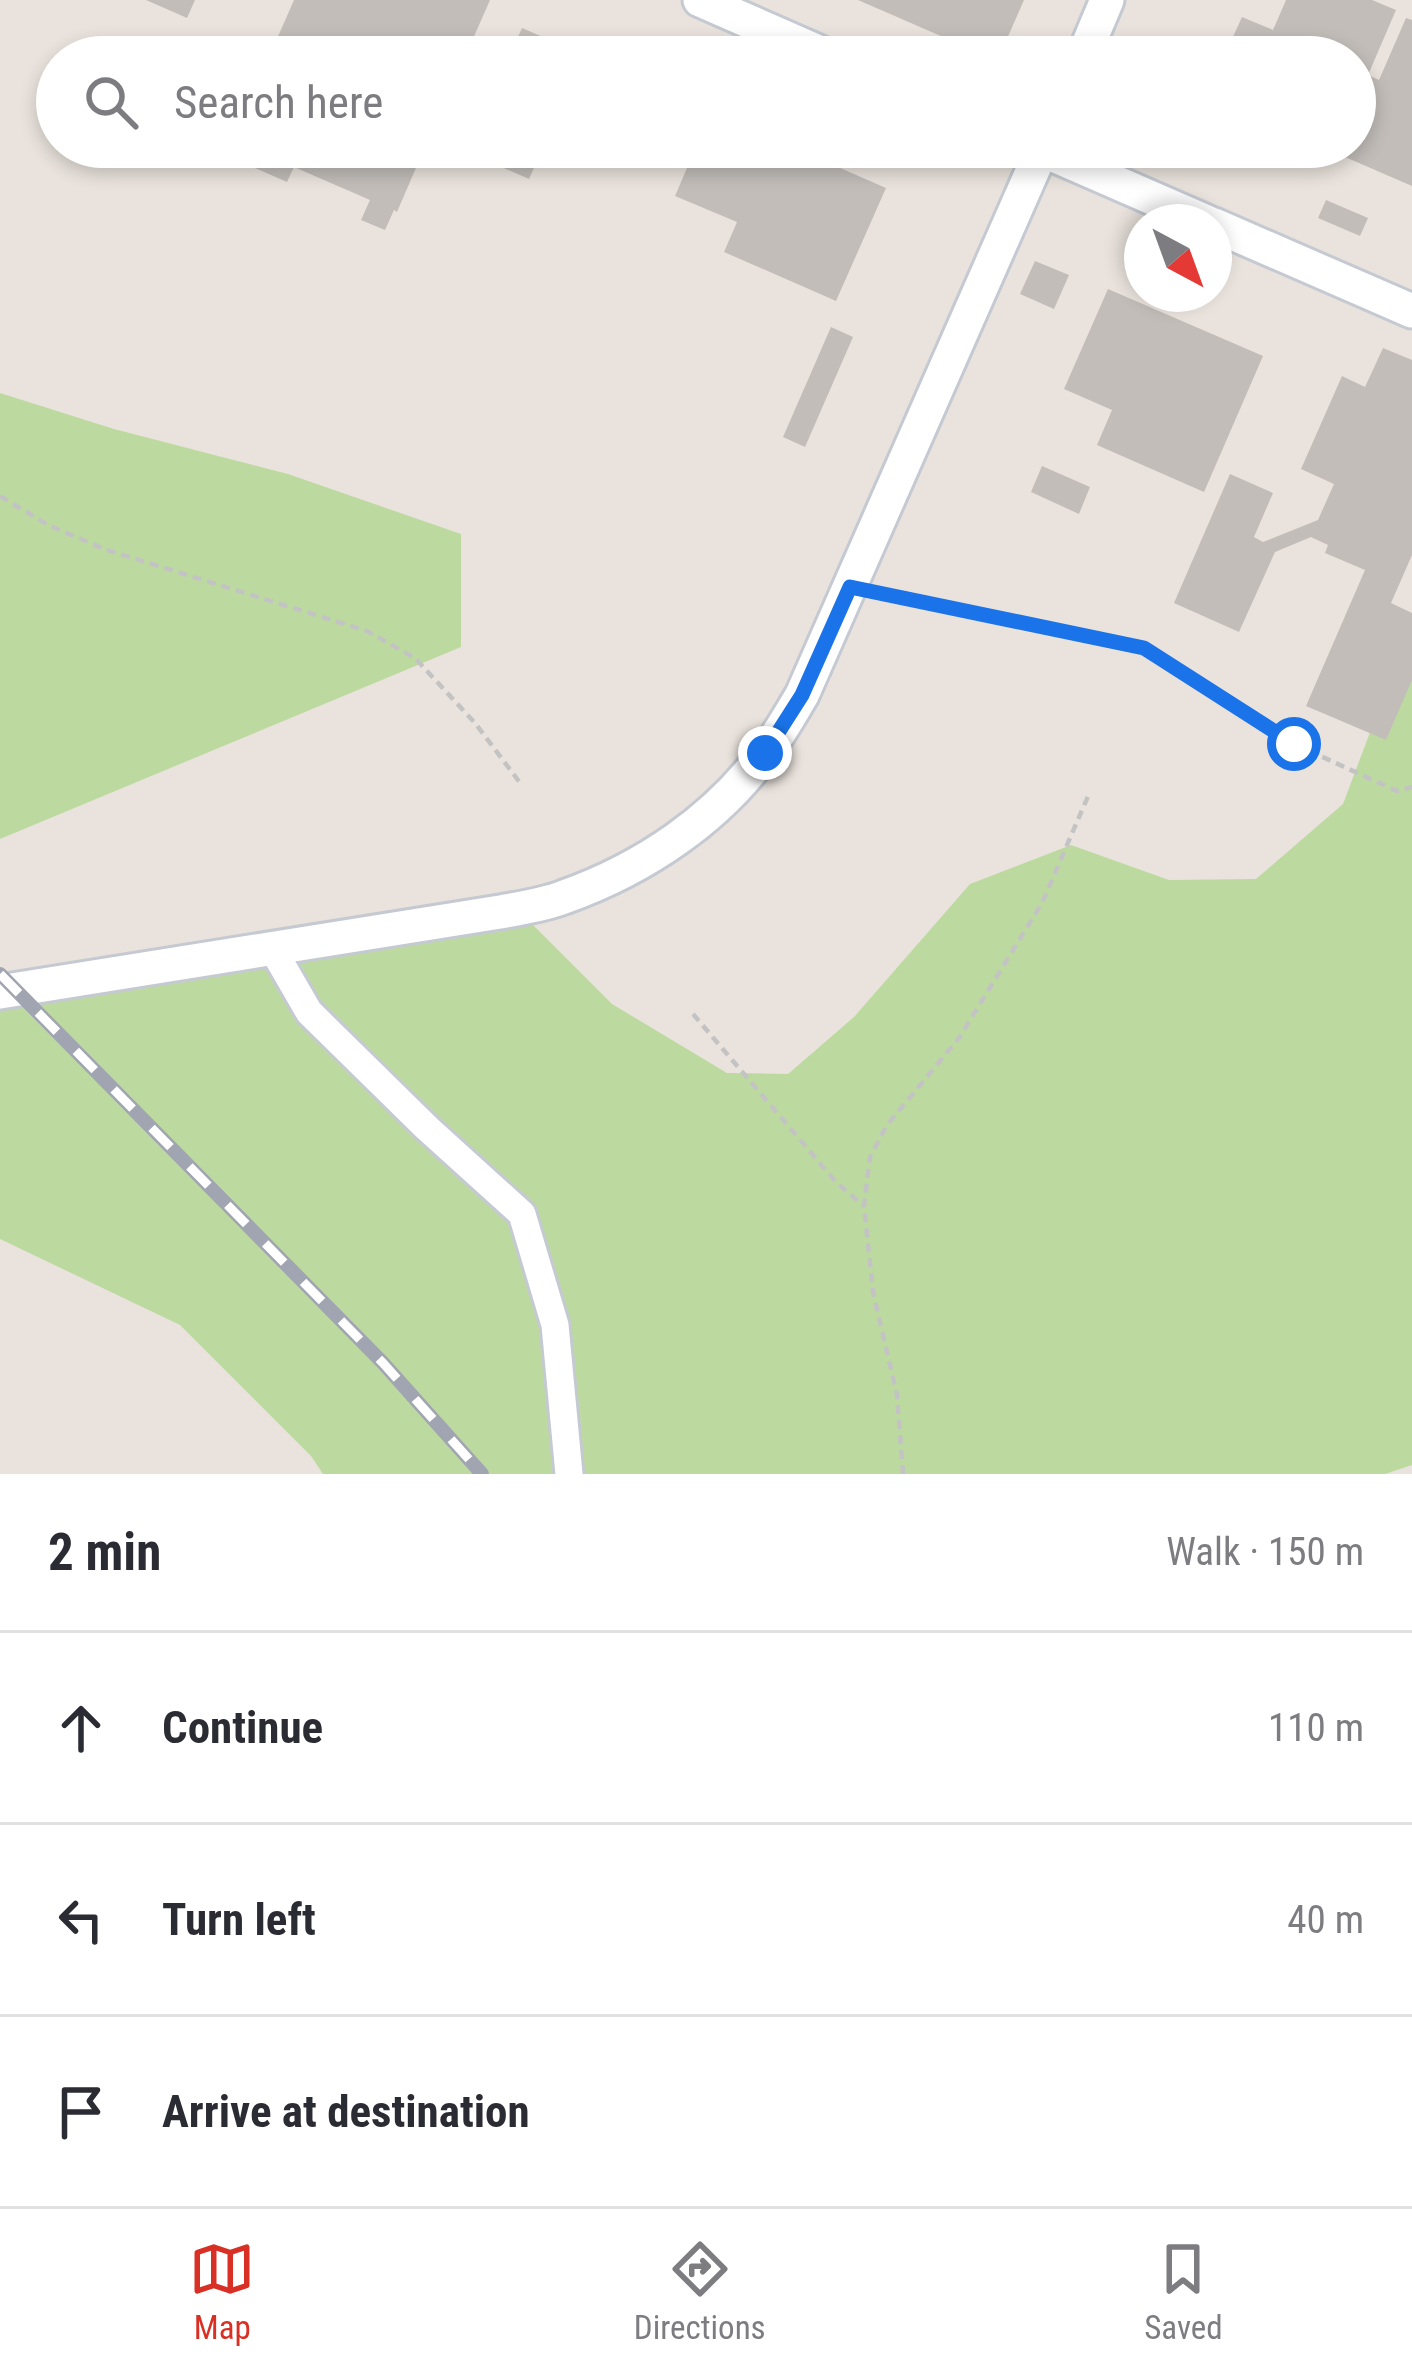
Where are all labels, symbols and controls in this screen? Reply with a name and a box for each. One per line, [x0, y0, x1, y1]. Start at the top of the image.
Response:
search box [36, 36, 1376, 168]
icon: search [78, 69, 144, 135]
text: Search here [174, 76, 383, 129]
north arrow [1124, 204, 1232, 312]
route start [1267, 717, 1321, 771]
route end [738, 726, 792, 780]
text: 2 min [48, 1523, 161, 1582]
text: Walk · 150 m [1166, 1529, 1364, 1575]
icon: ahead [48, 1695, 114, 1761]
text: Continue [162, 1701, 323, 1754]
text: 110 m [1268, 1705, 1364, 1751]
icon: left [48, 1887, 114, 1953]
text: Turn left [162, 1893, 316, 1946]
text: 40 m [1287, 1897, 1364, 1943]
icon: arrive [48, 2079, 114, 2145]
text: Arrive at destination [162, 2085, 530, 2138]
tab: Map [189, 2236, 255, 2347]
tab: Directions [634, 2236, 766, 2347]
tab: Saved [1144, 2236, 1223, 2347]

